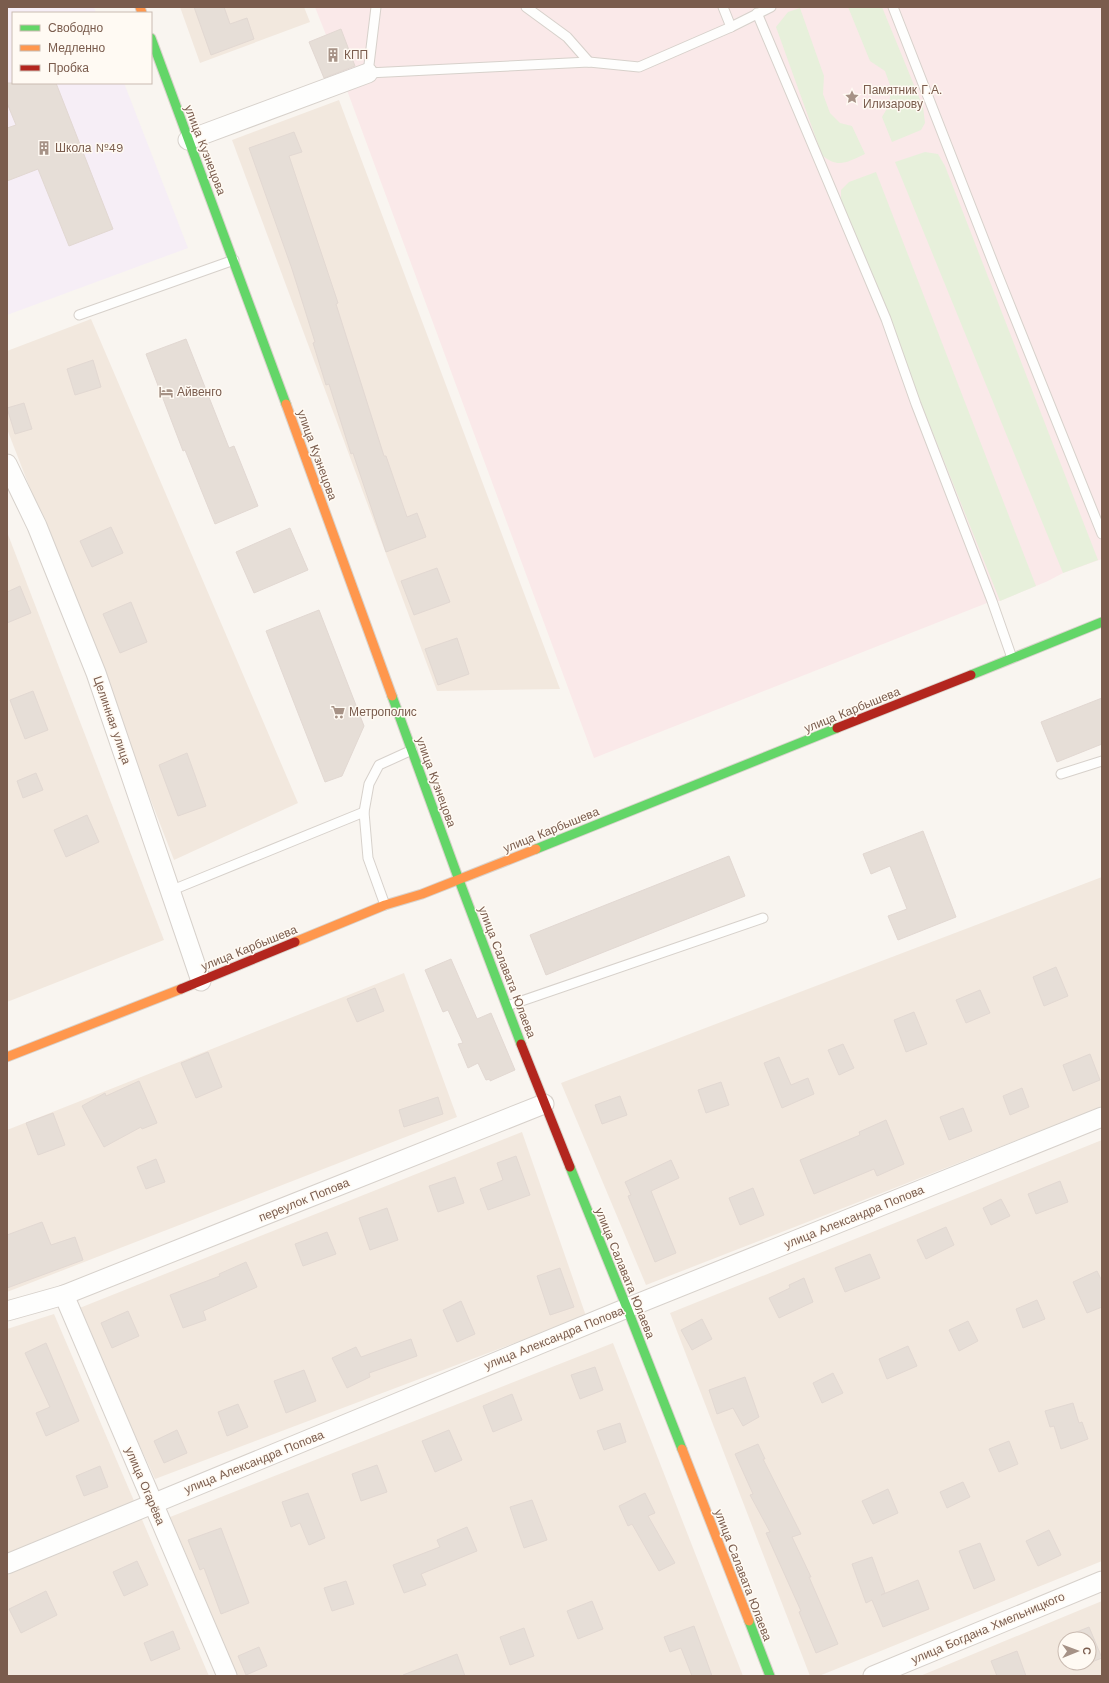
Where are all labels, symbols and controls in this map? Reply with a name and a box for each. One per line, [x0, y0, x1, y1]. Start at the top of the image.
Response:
legend [12, 12, 152, 84]
text: Свободно [48, 21, 103, 35]
text: Медленно [48, 41, 105, 55]
building icon: КПП [325, 47, 341, 63]
place label: КПП [344, 48, 368, 62]
text: Пробка [48, 61, 89, 75]
place label: Памятник Г.А. Илизарову [863, 83, 942, 111]
place icon: Памятник Г.А. Илизарову [844, 89, 860, 105]
street label: улица Кузнецова [181, 103, 229, 197]
building icon: Школа №49 [36, 140, 52, 156]
place label: Школа №49 [55, 141, 123, 155]
hotel icon: Айвенго [158, 384, 174, 400]
place label: Айвенго [177, 385, 222, 399]
street label: улица Кузнецова [294, 408, 340, 502]
street label: Целинная улица [90, 674, 134, 766]
street label: улица Карбышева [802, 684, 902, 736]
supermarket icon: Метрополис [330, 704, 346, 720]
place label: Метрополис [349, 705, 417, 719]
street label: улица Кузнецова [413, 735, 459, 829]
street label: улица Карбышева [501, 804, 601, 856]
street label: улица Салавата Юлаева [475, 904, 539, 1040]
street label: улица Карбышева [199, 922, 299, 974]
street label: переулок Попова [257, 1175, 352, 1225]
street label: улица Александра Попова [782, 1182, 926, 1251]
street label: улица Салавата Юлаева [592, 1206, 658, 1341]
street label: улица Александра Попова [482, 1303, 626, 1372]
street label: улица Александра Попова [182, 1427, 326, 1496]
street label: улица Огарёва [122, 1445, 168, 1527]
street label: улица Салавата Юлаева [711, 1507, 775, 1643]
street label: улица Богдана Хмельницкого [909, 1589, 1067, 1667]
north arrow [1057, 1631, 1097, 1671]
text: С [1080, 1647, 1093, 1655]

